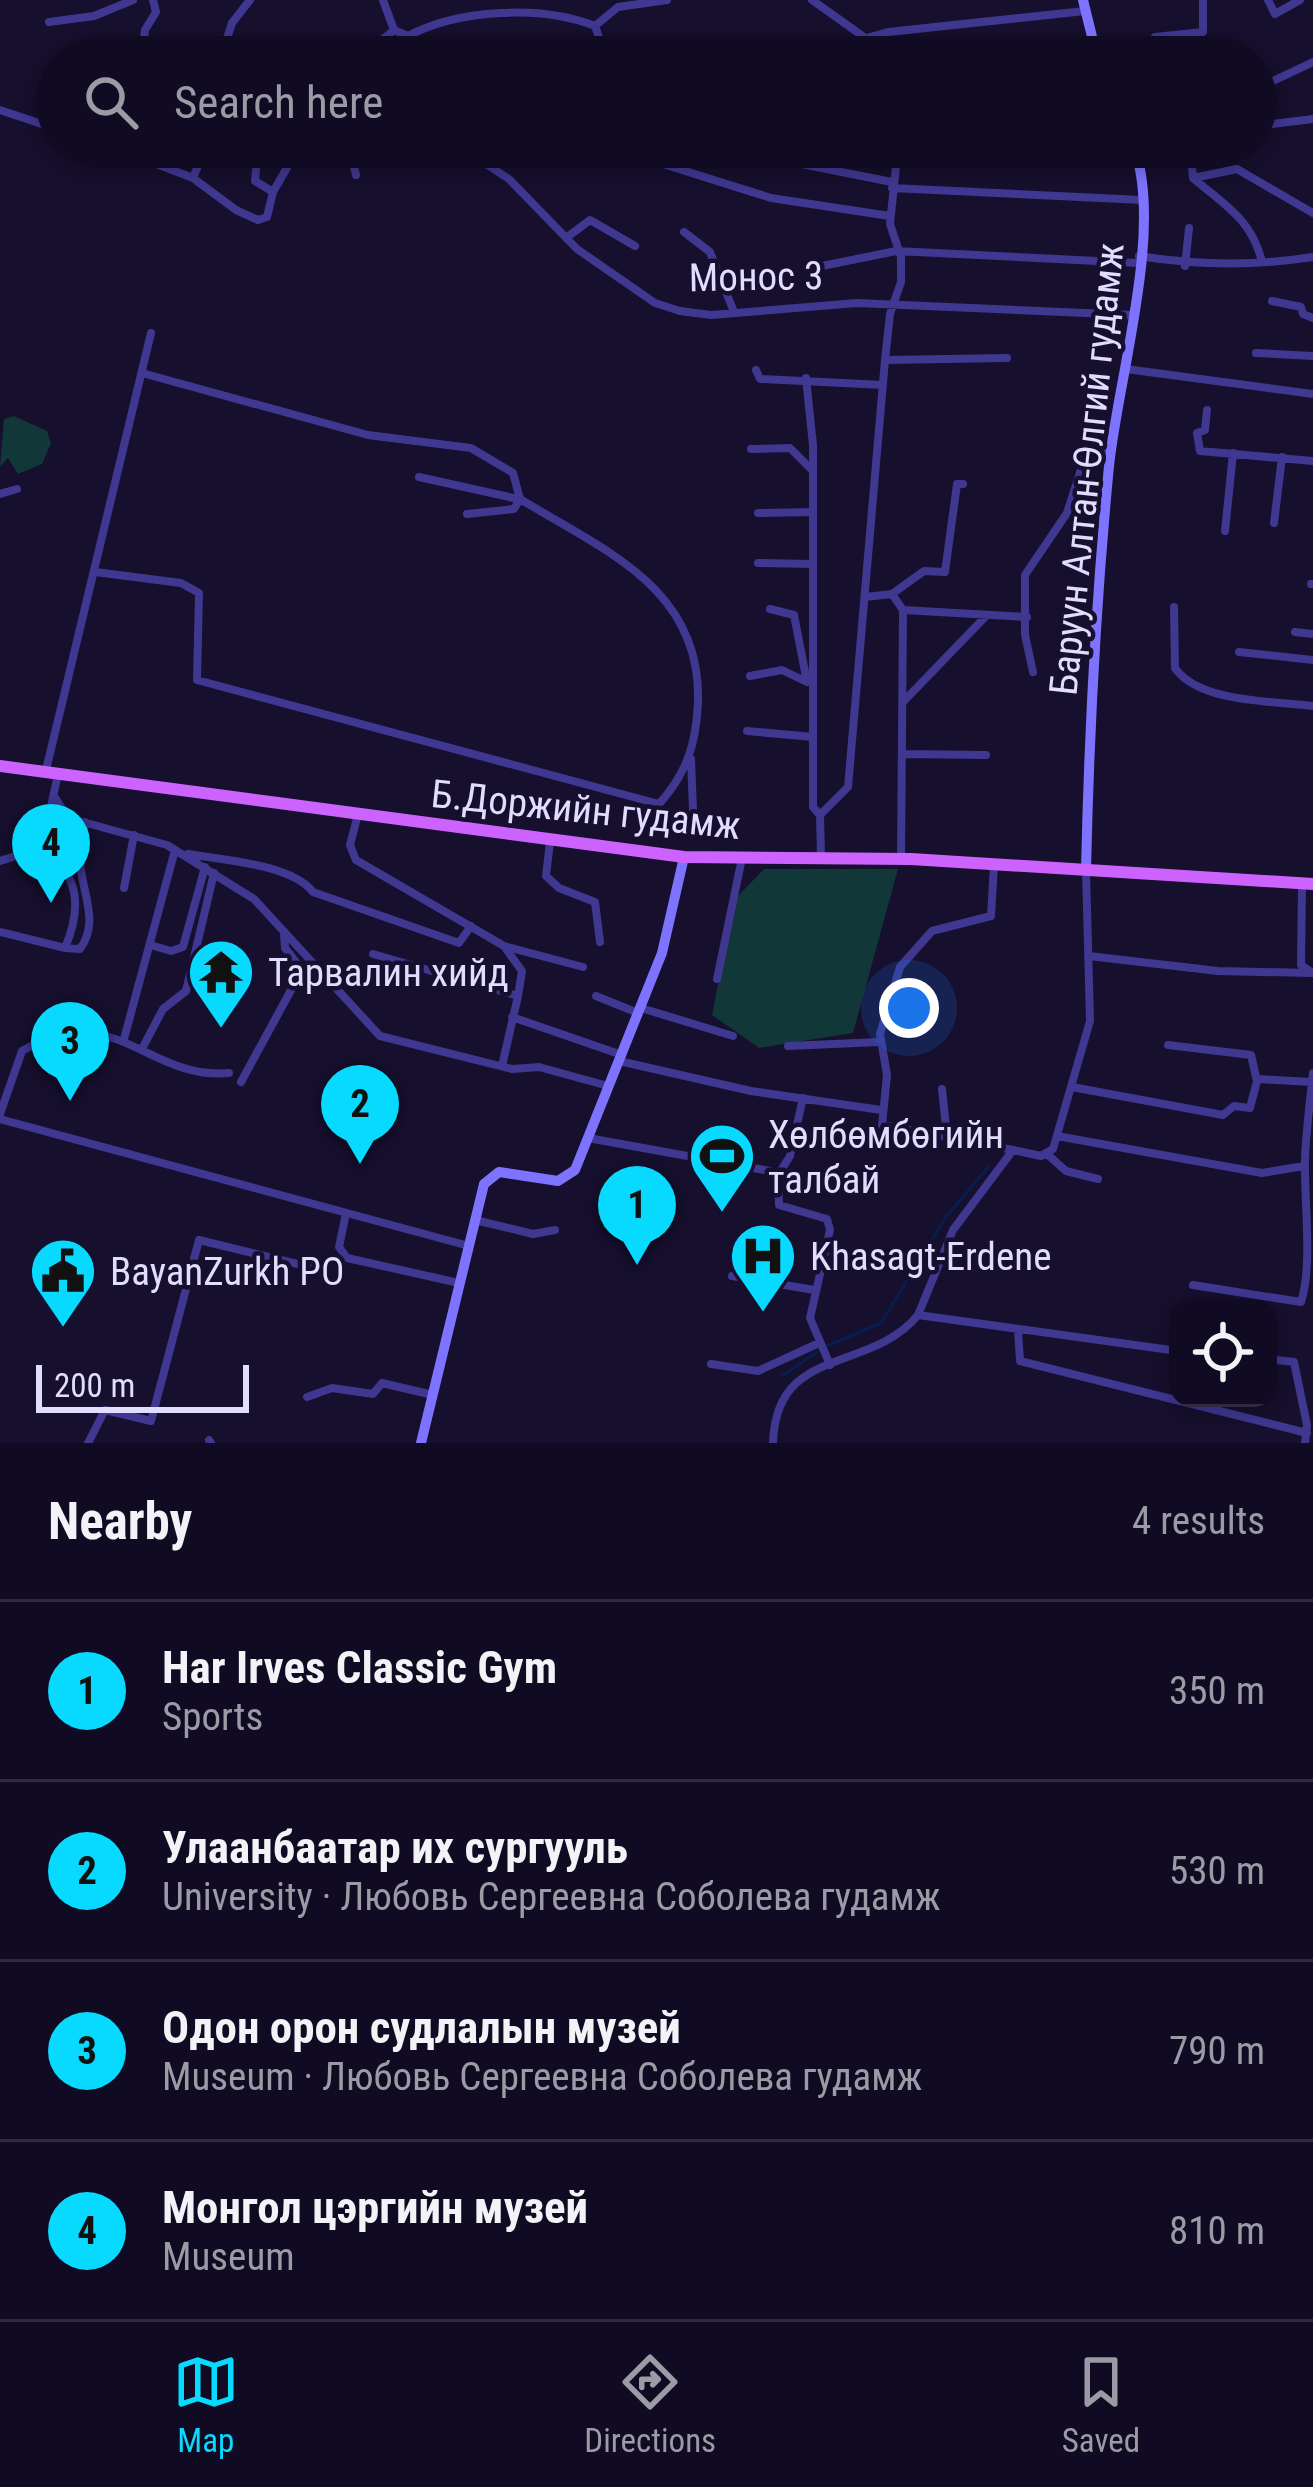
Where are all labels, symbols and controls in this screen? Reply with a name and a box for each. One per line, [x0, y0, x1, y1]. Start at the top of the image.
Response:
search box [36, 36, 1277, 168]
icon: search [78, 69, 144, 135]
text: Search here [174, 76, 383, 129]
street label: Баруун Алтан-Өлгий гудамж [1040, 241, 1134, 697]
street label: Монос 3 [688, 253, 824, 301]
street label: Б.Доржийн гудамж [429, 771, 743, 849]
pin: 4 [12, 804, 90, 903]
temple icon: Тарвалин хийд [186, 937, 256, 1031]
place label: Тарвалин хийд [268, 950, 509, 996]
your location [879, 978, 939, 1038]
pin: 3 [31, 1002, 109, 1101]
pin: 2 [321, 1065, 399, 1164]
place label: Хөлбөмбөгийн талбай [768, 1112, 1004, 1203]
sports icon: Хөлбөмбөгийн талбай [687, 1121, 757, 1215]
pin: 1 [598, 1166, 676, 1265]
hospital icon: Khasagt-Erdene [728, 1221, 798, 1315]
place label: Khasagt-Erdene [810, 1234, 1051, 1280]
public building icon: BayanZurkh PO [28, 1236, 98, 1330]
place label: BayanZurkh PO [110, 1249, 344, 1295]
map controls [1169, 1299, 1277, 1407]
button: locate [1169, 1299, 1277, 1407]
scale bar [36, 1359, 249, 1412]
text: 200 m [54, 1366, 135, 1405]
text: Nearby [48, 1492, 192, 1551]
text: 4 results [1132, 1498, 1265, 1544]
text: Har Irves Classic Gym [162, 1641, 557, 1694]
text: 1 [77, 1668, 97, 1714]
text: 350 m [1169, 1668, 1265, 1714]
text: Sports [162, 1694, 263, 1740]
text: Улаанбаатар их сургууль [162, 1821, 628, 1874]
text: 2 [77, 1848, 97, 1894]
text: 530 m [1169, 1848, 1265, 1894]
text: University · Любовь Сергеевна Соболева гудамж [162, 1874, 941, 1920]
text: Одон орон судлалын музей [162, 2001, 681, 2054]
text: 3 [77, 2028, 97, 2074]
text: 790 m [1169, 2028, 1265, 2074]
text: Museum · Любовь Сергеевна Соболева гудамж [162, 2054, 922, 2100]
text: Монгол цэргийн музей [162, 2181, 588, 2234]
text: 4 [77, 2208, 97, 2254]
text: 810 m [1169, 2208, 1265, 2254]
text: Museum [162, 2234, 295, 2280]
tab: Map [173, 2349, 239, 2460]
tab: Directions [584, 2349, 716, 2460]
tab: Saved [1062, 2349, 1140, 2460]

